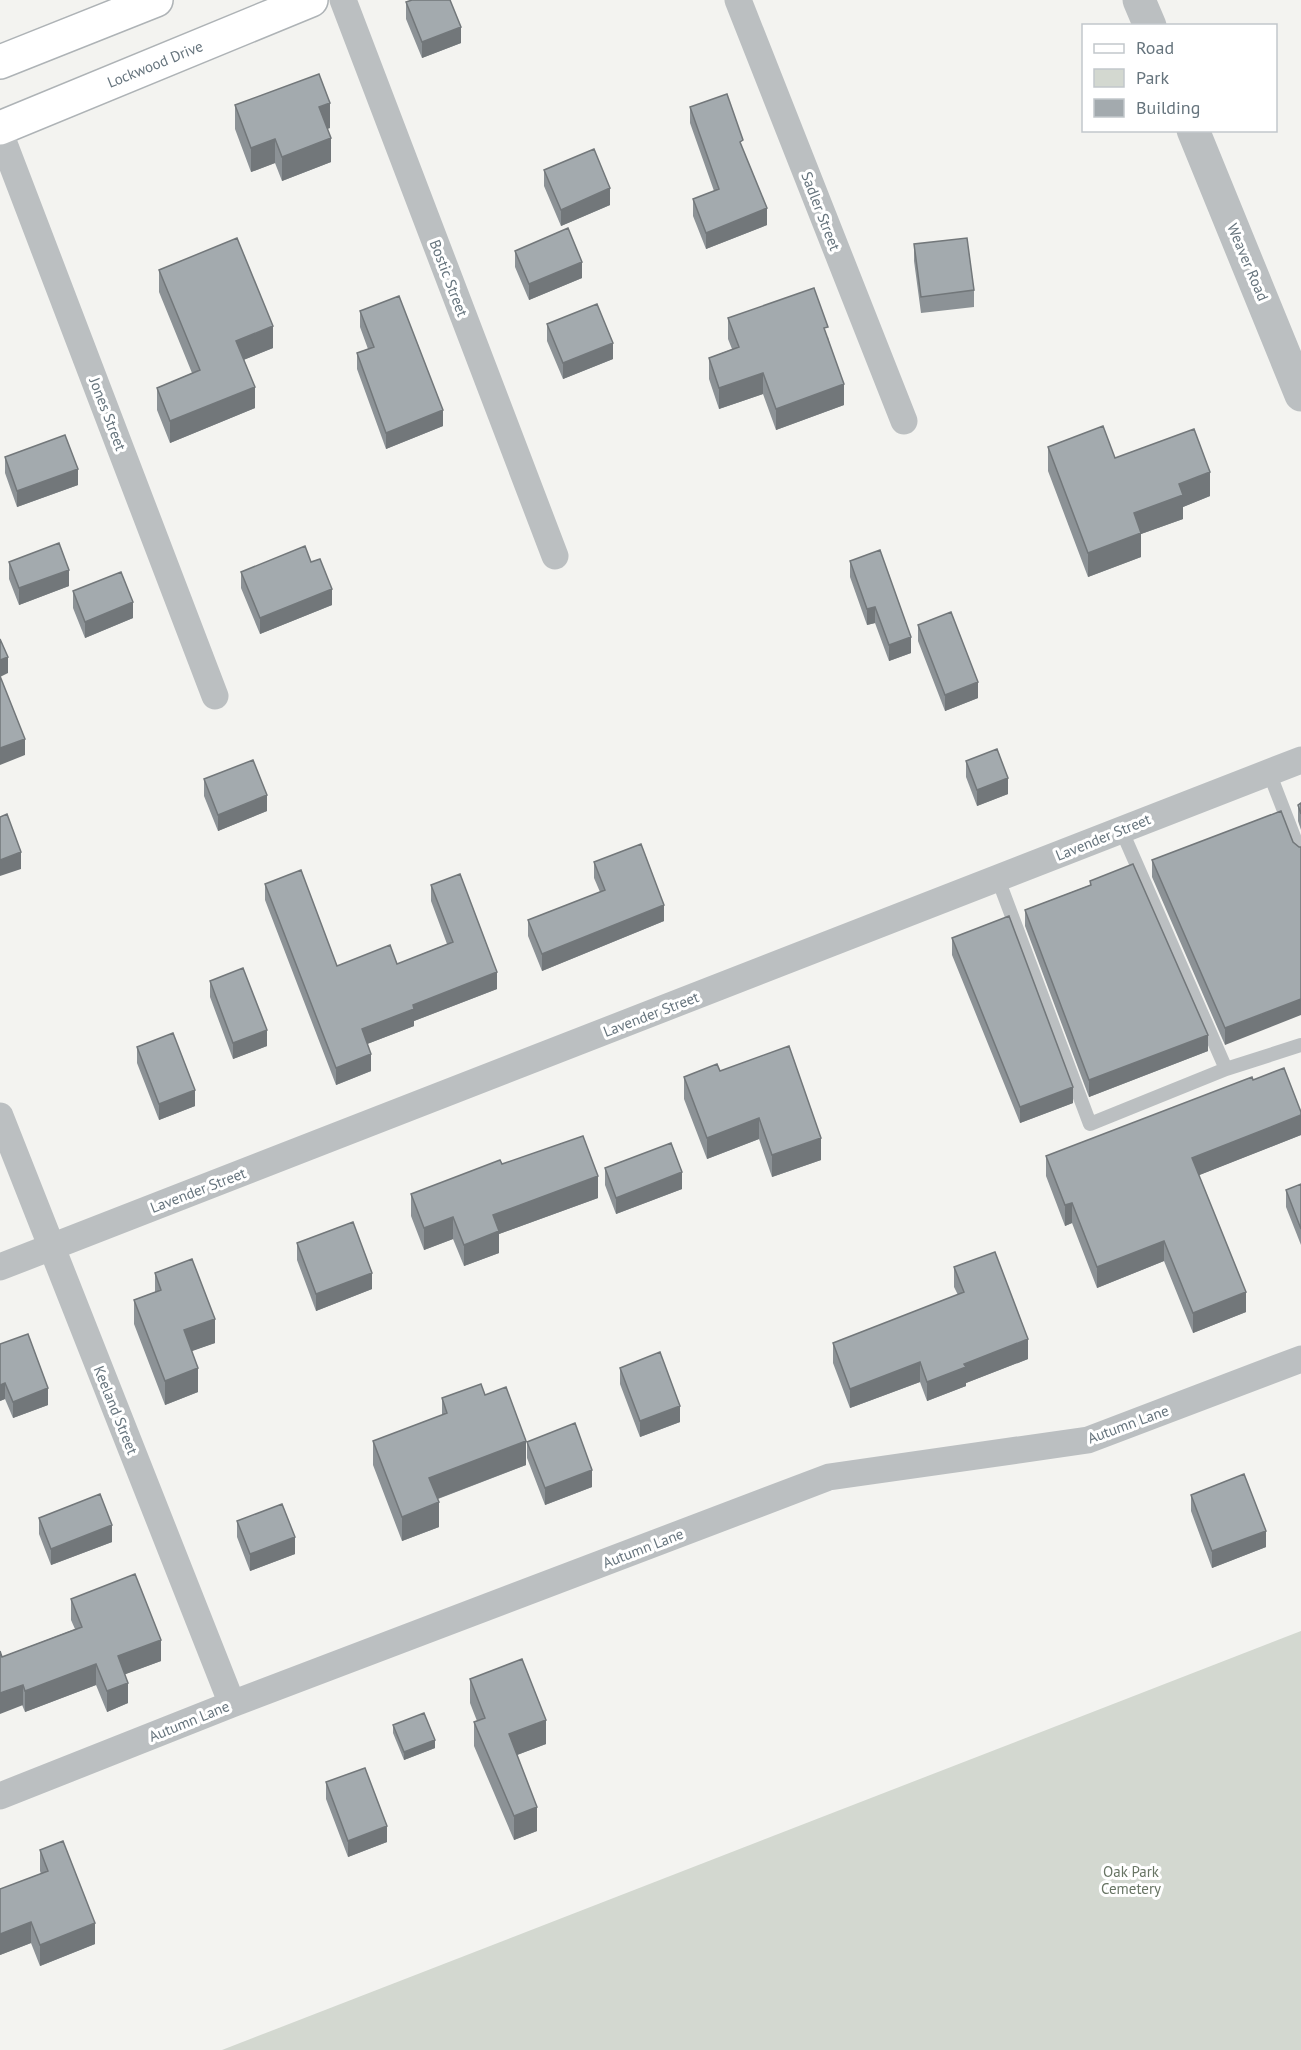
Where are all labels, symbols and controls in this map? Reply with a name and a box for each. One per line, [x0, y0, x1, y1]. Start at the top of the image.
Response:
legend [1082, 24, 1277, 132]
street label: Lockwood Drive [104, 36, 206, 92]
text: Road [1136, 36, 1174, 59]
text: Park [1136, 66, 1169, 89]
text: Building [1136, 96, 1200, 119]
street label: Sadler Street [797, 169, 845, 253]
street label: Weaver Road [1223, 220, 1273, 304]
street label: Bostic Street [426, 237, 472, 319]
street label: Jones Street [85, 374, 131, 453]
street label: Lavender Street [1053, 809, 1153, 865]
street label: Lavender Street [600, 987, 702, 1041]
street label: Lavender Street [147, 1163, 249, 1217]
street label: Keeland Street [90, 1363, 142, 1457]
street label: Autumn Lane [1085, 1401, 1171, 1447]
street label: Autumn Lane [600, 1524, 686, 1572]
street label: Autumn Lane [146, 1696, 232, 1746]
park label: Oak Park Cemetery [1101, 1862, 1161, 1898]

